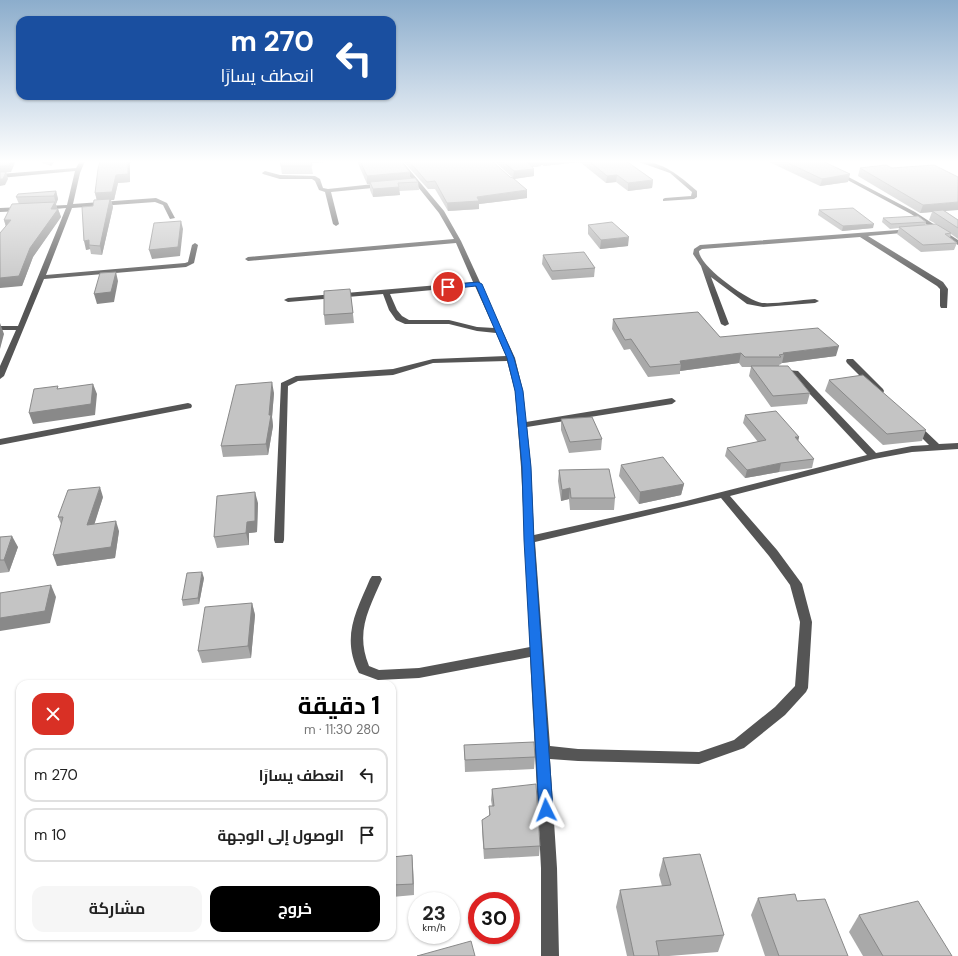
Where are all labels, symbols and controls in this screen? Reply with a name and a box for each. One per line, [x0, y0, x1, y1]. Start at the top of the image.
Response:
text: 270 m [231, 23, 314, 60]
icon: left [328, 32, 380, 84]
text: انعطف يسارًا [220, 64, 314, 88]
pin [431, 270, 465, 304]
icon: arrive [437, 276, 459, 298]
text: 1 دقيقة [298, 690, 380, 721]
button: close [32, 693, 74, 735]
text: 280 m · 11:30 [304, 721, 380, 738]
icon: left [356, 764, 378, 786]
text: 270 m [34, 765, 78, 785]
text: انعطف يسارًا [259, 766, 344, 786]
position arrow [525, 789, 567, 831]
icon: arrive [356, 824, 378, 846]
text: 10 m [34, 825, 66, 845]
text: الوصول إلى الوجهة [217, 826, 344, 846]
button: مشاركة [32, 886, 202, 932]
button: خروج [210, 886, 380, 932]
speed limit sign: 30 [468, 892, 520, 944]
text: 23 [422, 900, 446, 926]
text: km/h [422, 921, 446, 934]

